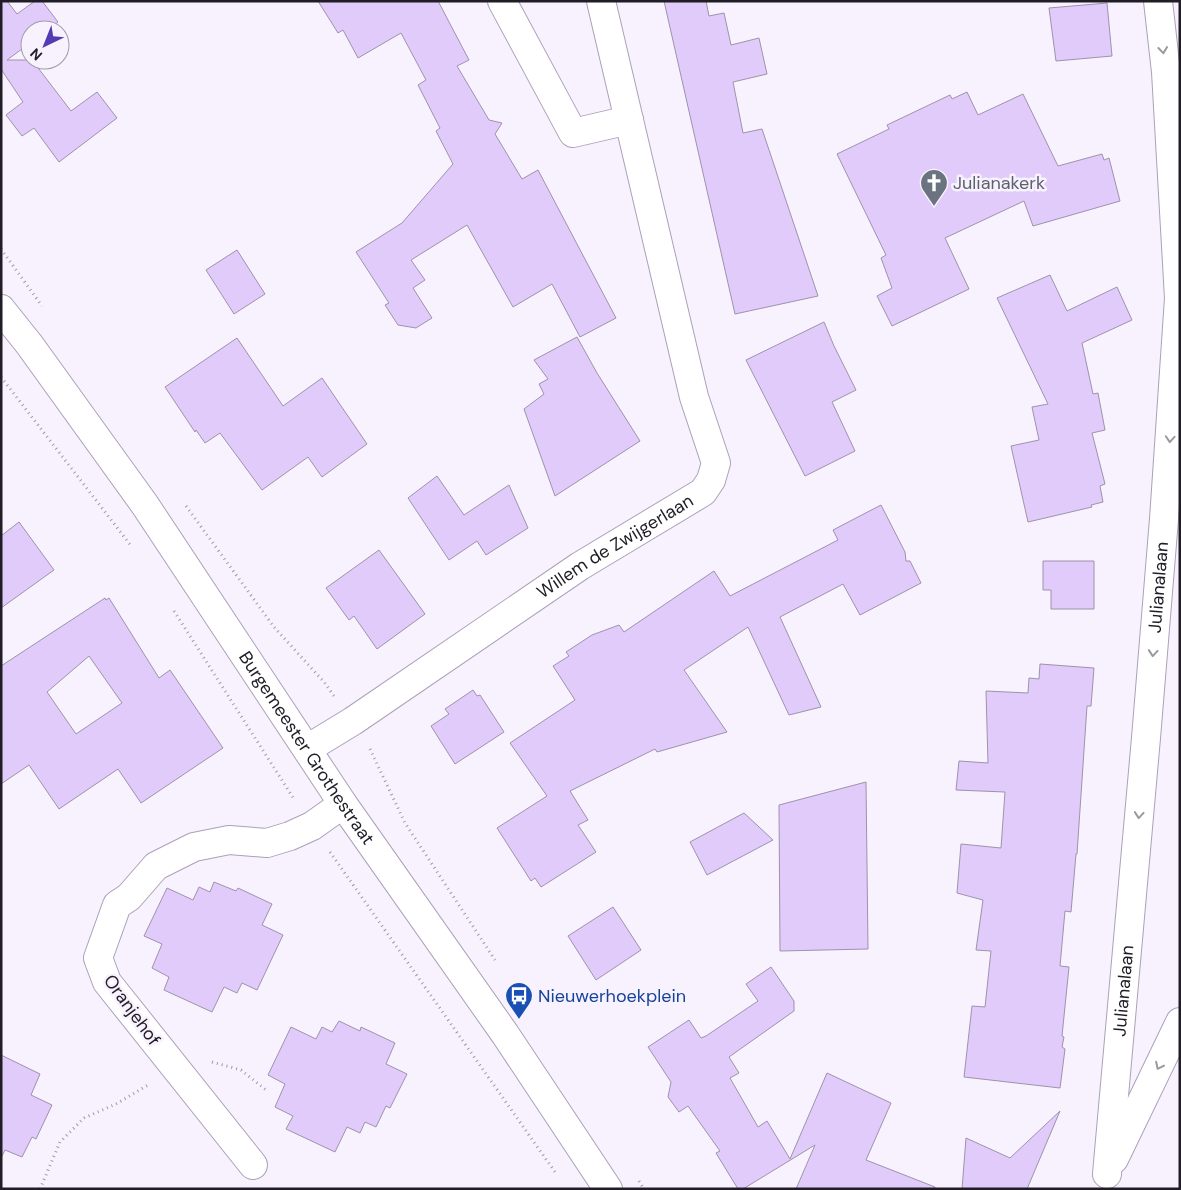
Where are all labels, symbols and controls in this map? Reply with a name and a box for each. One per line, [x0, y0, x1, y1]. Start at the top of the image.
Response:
north arrow [20, 20, 70, 70]
text: N [26, 44, 46, 65]
one-way arrow [1157, 46, 1168, 54]
church icon: Julianakerk [919, 168, 949, 207]
place label: Julianakerk [953, 171, 1045, 195]
one-way arrow [1164, 435, 1175, 443]
street label: Willem de Zwijgerlaan [532, 489, 698, 604]
street label: Julianalaan [1143, 541, 1174, 634]
street label: Burgemeester Grothestraat [233, 647, 380, 849]
one-way arrow [1148, 650, 1159, 658]
one-way arrow [1134, 811, 1145, 819]
street label: Julianalaan [1107, 944, 1139, 1037]
street label: Oranjehof [98, 970, 166, 1050]
bus stop icon: Nieuwerhoekplein [504, 981, 534, 1020]
place label: Nieuwerhoekplein [538, 984, 686, 1008]
one-way arrow [1155, 1061, 1165, 1070]

